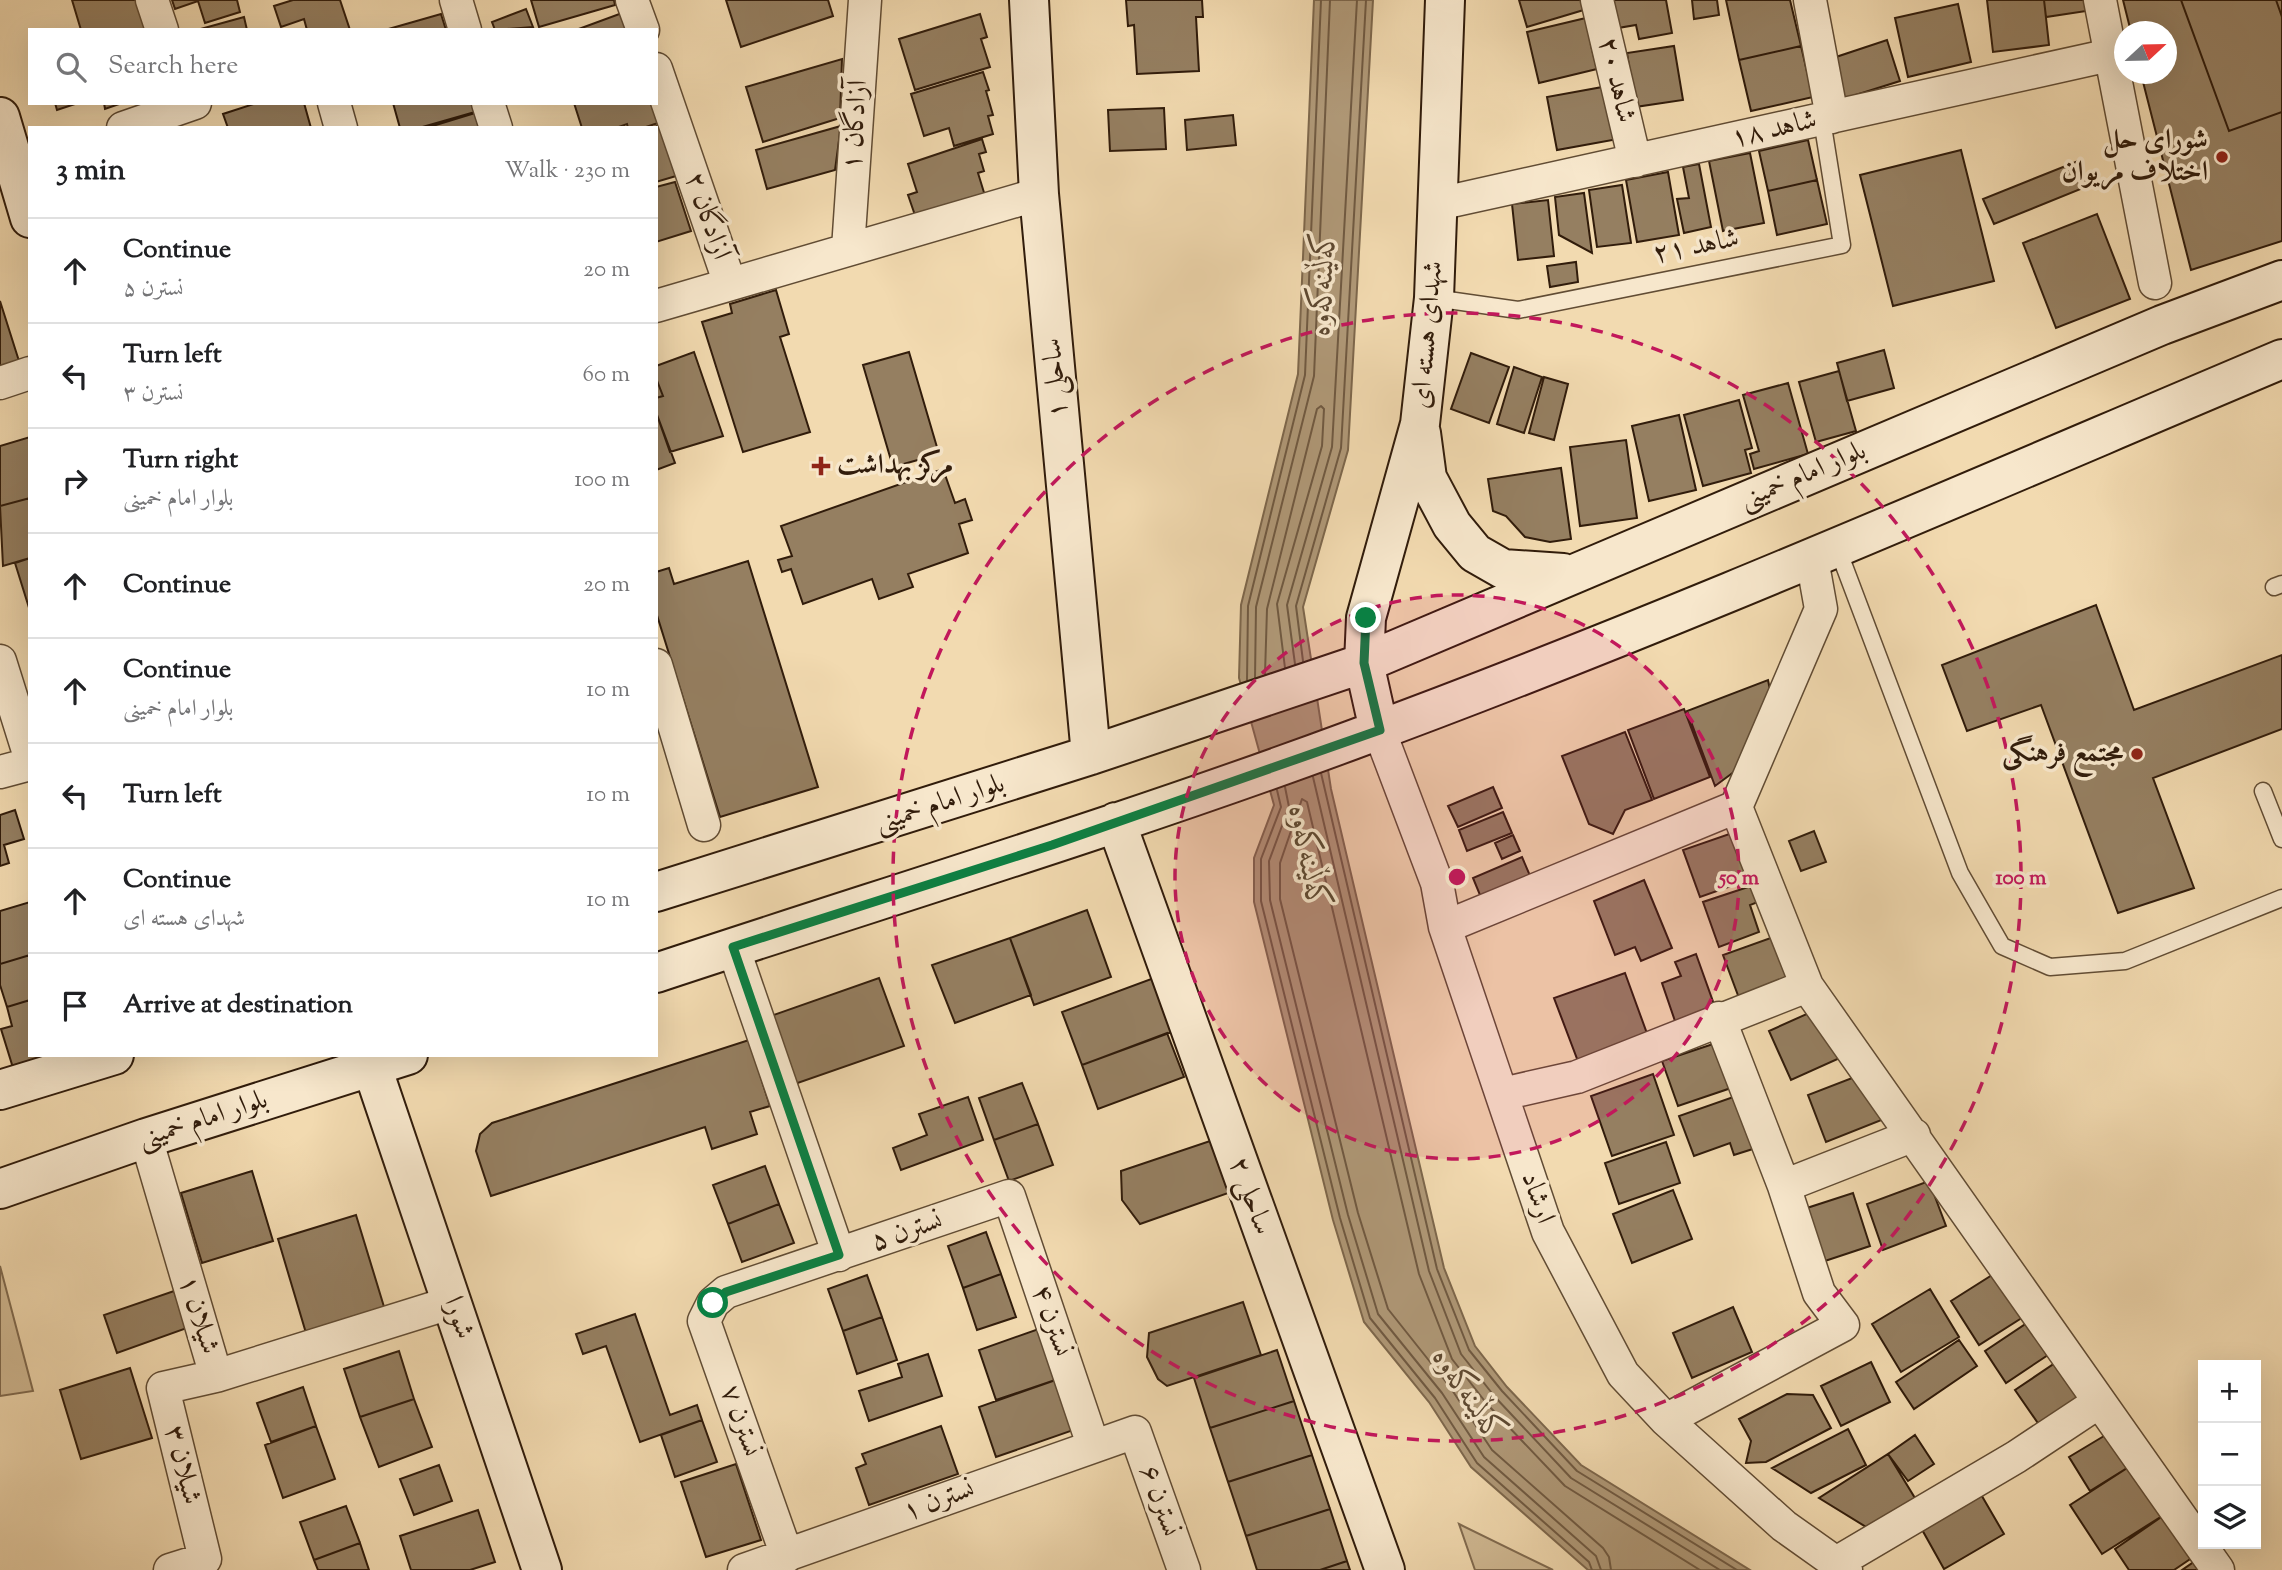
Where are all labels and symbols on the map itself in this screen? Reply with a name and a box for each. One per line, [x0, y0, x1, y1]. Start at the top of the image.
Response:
north arrow [2114, 21, 2177, 84]
street label: شاهد ۲۰ [1587, 33, 1645, 127]
street label: آزادگان ۱ [833, 76, 879, 172]
street label: شاهد ۱۸ [1727, 101, 1821, 159]
place label: شورای حل اختلاف مریوان [2061, 121, 2208, 193]
marker: شورای حل اختلاف مریوان [2214, 149, 2230, 165]
street label: آزادگان ۲ [673, 167, 742, 268]
street label: شاهد ۲۱ [1650, 219, 1742, 275]
water label: کەڵینەکەوە [1300, 227, 1348, 337]
street label: شهدای هسته ای [1402, 259, 1454, 411]
street label: ساحلی ۱ [1033, 336, 1079, 420]
street label: بلوار امام خمینی [1733, 431, 1873, 522]
place label: مرکز بهداشت [837, 446, 953, 486]
marker: مرکز بهداشت [811, 456, 831, 476]
route end [1350, 602, 1381, 633]
place label: مجتمع فرهنگی [2002, 734, 2124, 778]
marker: مجتمع فرهنگی [2129, 746, 2145, 762]
street label: بلوار امام خمینی [870, 764, 1011, 846]
water label: کەڵینەکەوە [1276, 802, 1338, 916]
text: 50 m [1717, 864, 1760, 894]
text: 100 m [1996, 864, 2047, 894]
centre of rings [1445, 865, 1469, 889]
street label: بلوار امام خمینی [133, 1080, 274, 1162]
street label: ساحلی ۲ [1217, 1151, 1283, 1241]
street label: ارشاد [1510, 1167, 1564, 1229]
street label: نسترن ۵ [866, 1201, 948, 1263]
street label: شیلان ۱ [167, 1271, 229, 1359]
street label: نسترن ۴ [1020, 1280, 1082, 1362]
route start [697, 1287, 728, 1318]
street label: شورا [432, 1291, 484, 1345]
water label: کەڵینەکەوە [1420, 1340, 1516, 1454]
street label: نسترن ۷ [709, 1380, 771, 1462]
street label: شیلان ۳ [153, 1421, 211, 1509]
street label: نسترن ۶ [1128, 1460, 1190, 1542]
street label: نسترن ۱ [898, 1470, 980, 1532]

